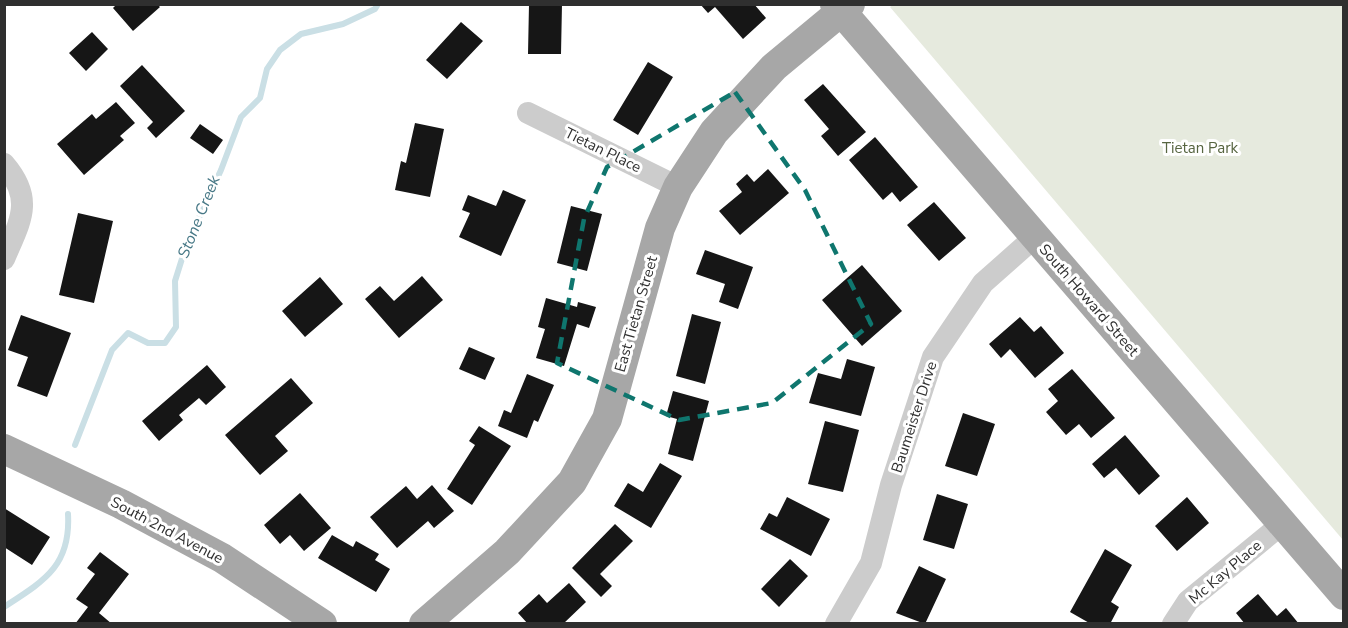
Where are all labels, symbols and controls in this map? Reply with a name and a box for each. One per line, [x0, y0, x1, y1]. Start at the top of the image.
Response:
street label: Tietan Place [561, 123, 645, 177]
park label: Tietan Park [1162, 138, 1239, 158]
water label: Stone Creek [172, 171, 226, 262]
street label: South Howard Street [1035, 240, 1144, 361]
street label: East Tietan Street [610, 253, 662, 374]
street label: Baumeister Drive [887, 359, 941, 475]
street label: South 2nd Avenue [107, 492, 227, 568]
street label: Mc Kay Place [1184, 536, 1266, 608]

